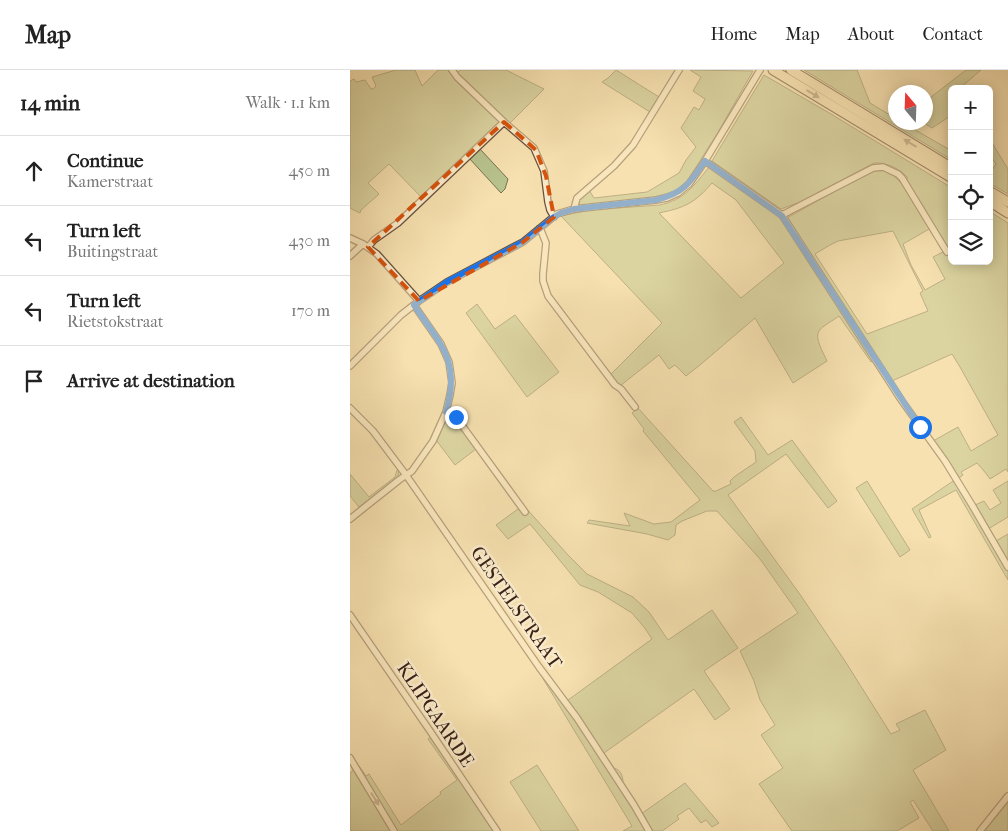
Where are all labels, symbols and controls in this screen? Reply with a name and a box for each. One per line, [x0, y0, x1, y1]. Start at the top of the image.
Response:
text: Map [25, 21, 71, 49]
text: Home [710, 24, 757, 45]
text: Map [785, 24, 820, 45]
text: About [848, 24, 894, 45]
text: Contact [922, 24, 983, 45]
north arrow [888, 85, 933, 130]
map controls [948, 85, 993, 265]
button: + [948, 85, 993, 130]
one-way arrow [806, 89, 819, 99]
text: 14 min [20, 91, 80, 115]
text: Walk · 1.1 km [246, 93, 330, 112]
button: − [948, 130, 993, 175]
one-way arrow [904, 138, 917, 147]
text: Continue [67, 150, 143, 172]
icon: ahead [20, 157, 48, 185]
text: 450 m [289, 161, 330, 180]
text: Kamerstraat [67, 172, 153, 191]
button: locate [948, 175, 993, 220]
text: Turn left [67, 220, 141, 242]
button: layers [948, 220, 993, 265]
icon: left [20, 227, 48, 255]
text: 430 m [288, 231, 330, 250]
text: Buitingstraat [67, 242, 158, 261]
text: Turn left [67, 290, 141, 312]
icon: left [20, 297, 48, 325]
text: 170 m [291, 301, 330, 320]
text: Rietstokstraat [67, 312, 164, 331]
icon: arrive [20, 367, 48, 395]
text: Arrive at destination [67, 370, 235, 392]
route end [445, 406, 468, 429]
route start [909, 416, 932, 439]
street label: GESTELSTRAAT [466, 542, 567, 673]
street label: KLIPGAARDE [392, 658, 479, 772]
one-way arrow [370, 793, 380, 806]

